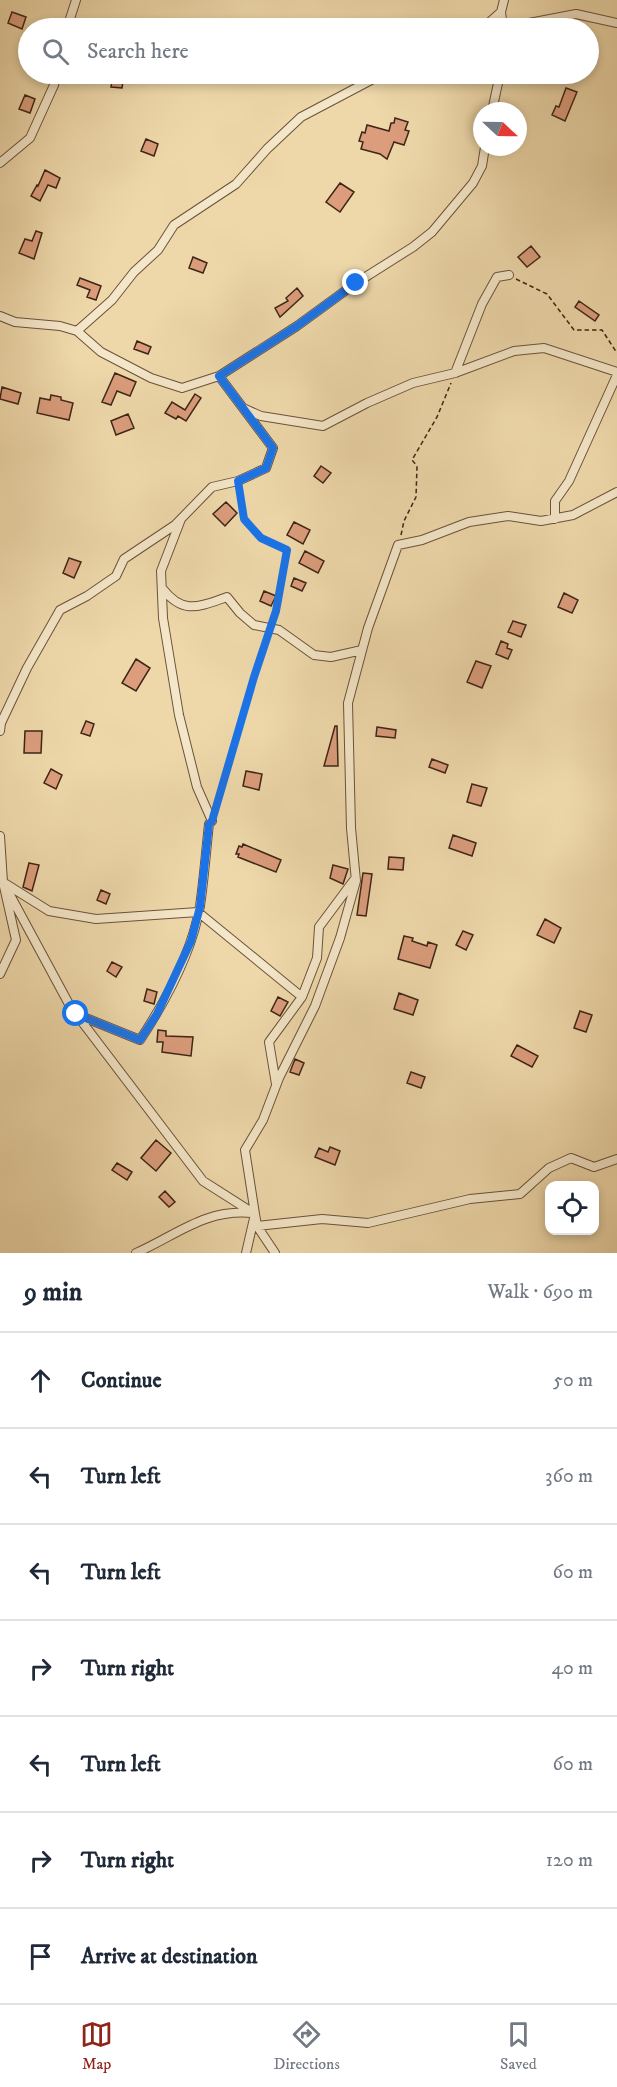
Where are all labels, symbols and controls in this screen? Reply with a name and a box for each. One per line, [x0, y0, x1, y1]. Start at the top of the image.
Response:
search box [18, 18, 599, 84]
icon: search [39, 35, 72, 68]
text: Search here [87, 38, 189, 65]
north arrow [473, 102, 527, 156]
route end [342, 269, 368, 295]
route start [62, 1000, 88, 1026]
map controls [545, 1181, 599, 1235]
button: locate [545, 1181, 599, 1235]
text: 9 min [24, 1276, 82, 1309]
text: Walk · 690 m [488, 1280, 593, 1305]
icon: ahead [24, 1364, 57, 1397]
text: Continue [81, 1367, 162, 1394]
text: 50 m [553, 1368, 593, 1393]
icon: left [24, 1460, 57, 1493]
text: Turn left [81, 1463, 161, 1490]
text: 360 m [545, 1464, 593, 1489]
icon: left [24, 1556, 57, 1589]
text: Turn left [81, 1559, 161, 1586]
text: 60 m [553, 1560, 593, 1585]
icon: right [24, 1652, 57, 1685]
text: Turn right [81, 1655, 174, 1682]
text: 40 m [551, 1656, 593, 1681]
icon: left [24, 1748, 57, 1781]
text: Turn left [81, 1751, 161, 1778]
text: 60 m [553, 1752, 593, 1777]
icon: right [24, 1844, 57, 1877]
text: Turn right [81, 1847, 174, 1874]
text: 120 m [546, 1848, 593, 1873]
icon: arrive [24, 1940, 57, 1973]
text: Arrive at destination [81, 1943, 258, 1970]
tab: Map [80, 2018, 113, 2074]
tab: Directions [273, 2018, 340, 2074]
tab: Saved [500, 2018, 537, 2074]

